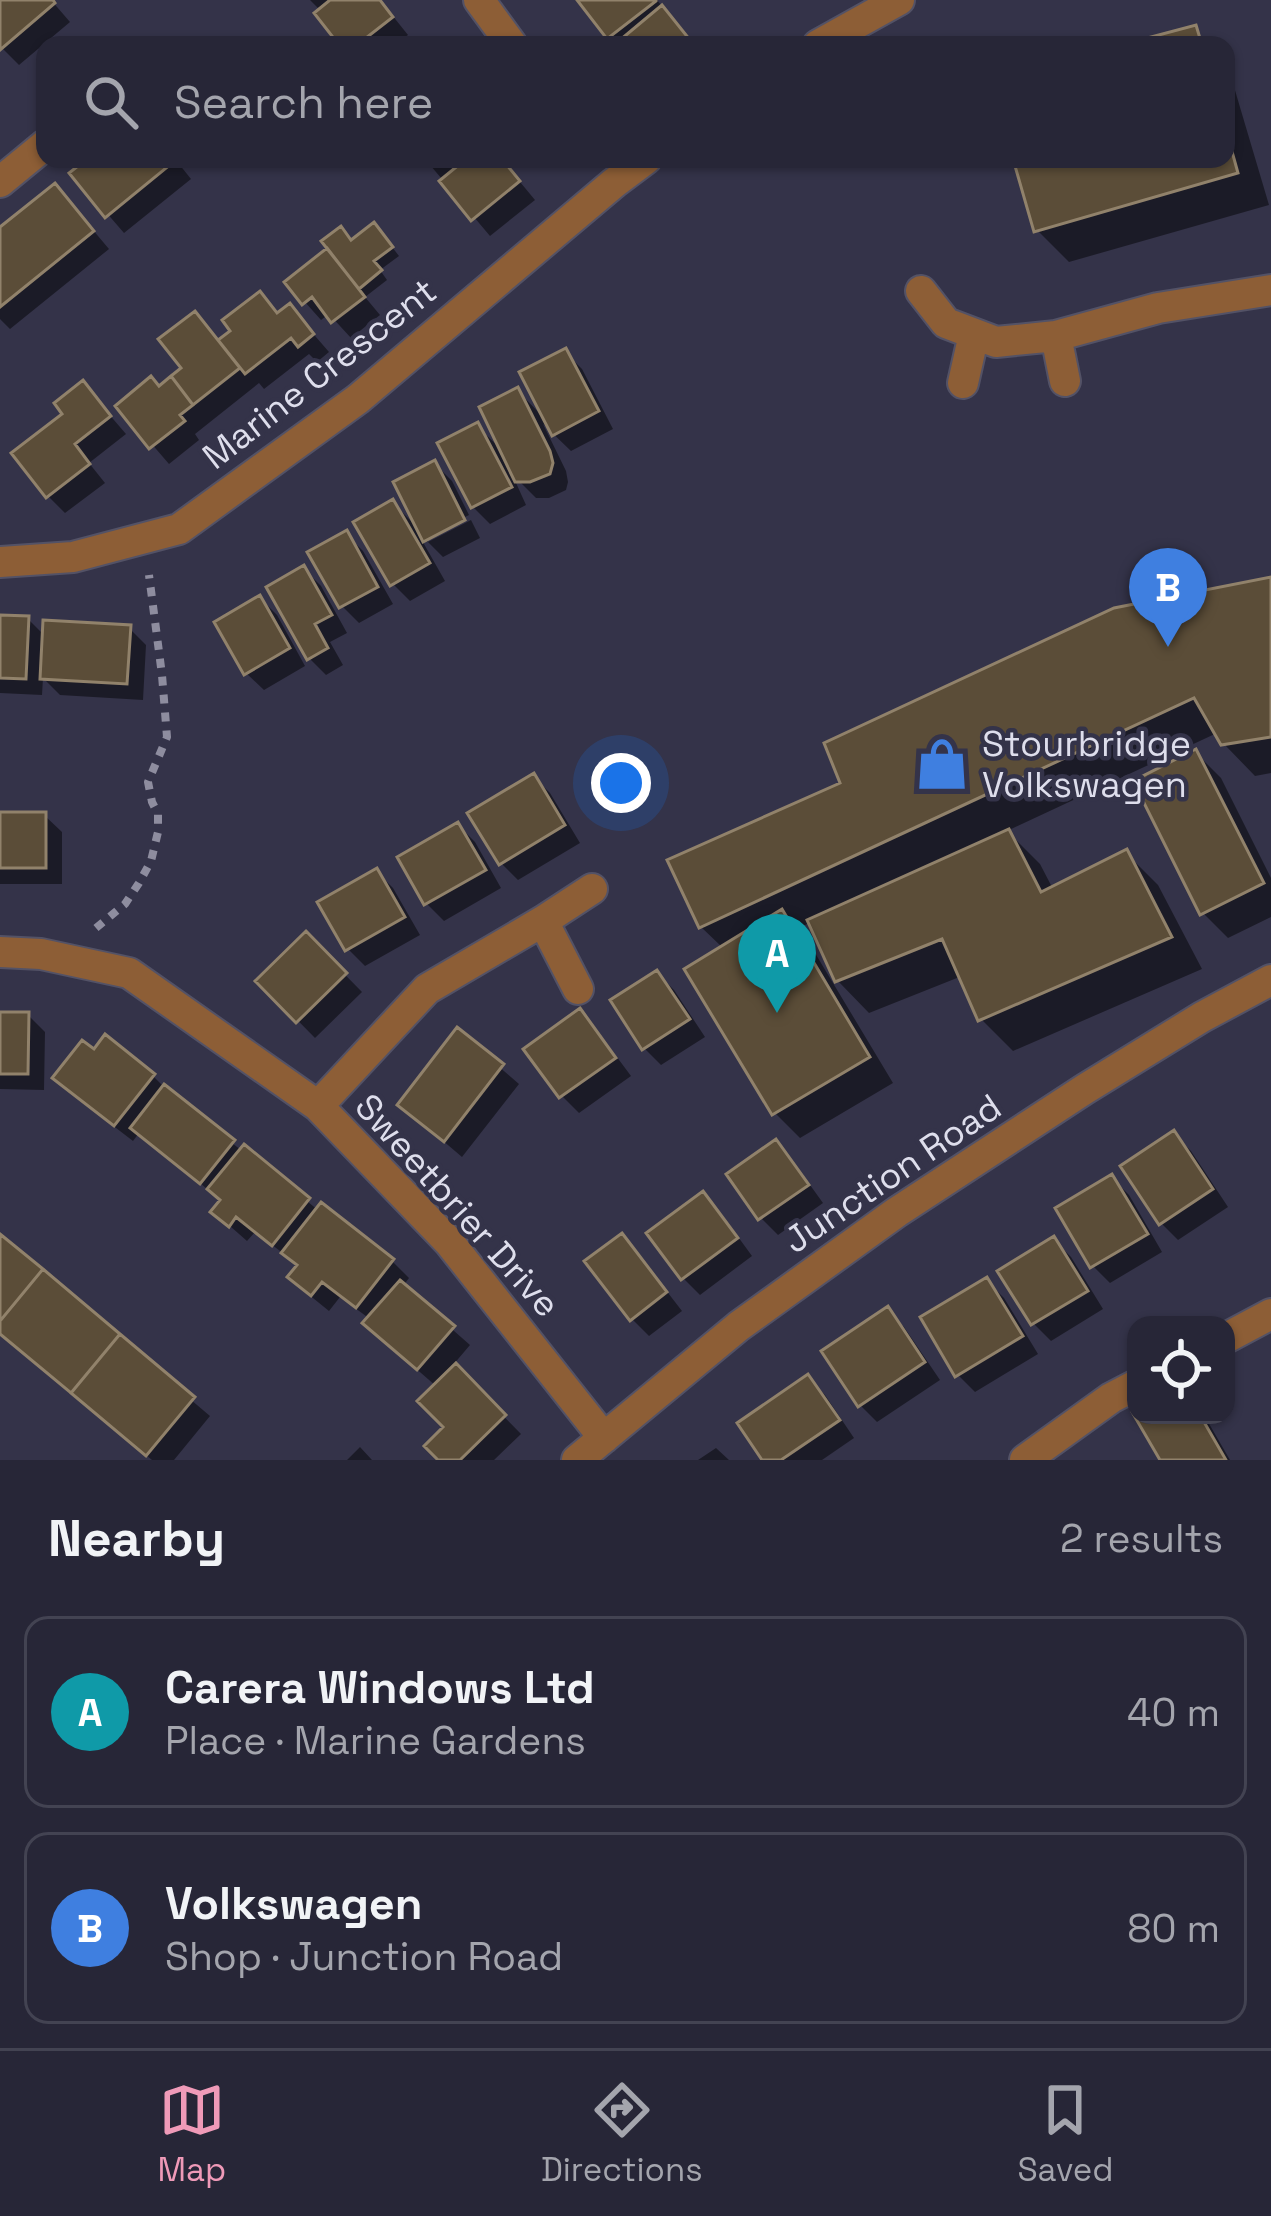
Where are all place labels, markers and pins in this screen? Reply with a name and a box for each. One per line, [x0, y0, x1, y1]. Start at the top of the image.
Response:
pin: B [1129, 548, 1207, 647]
place label: Stourbridge Volkswagen [982, 721, 1191, 808]
shop icon: Stourbridge Volkswagen [913, 735, 971, 793]
pin: A [738, 914, 816, 1013]

